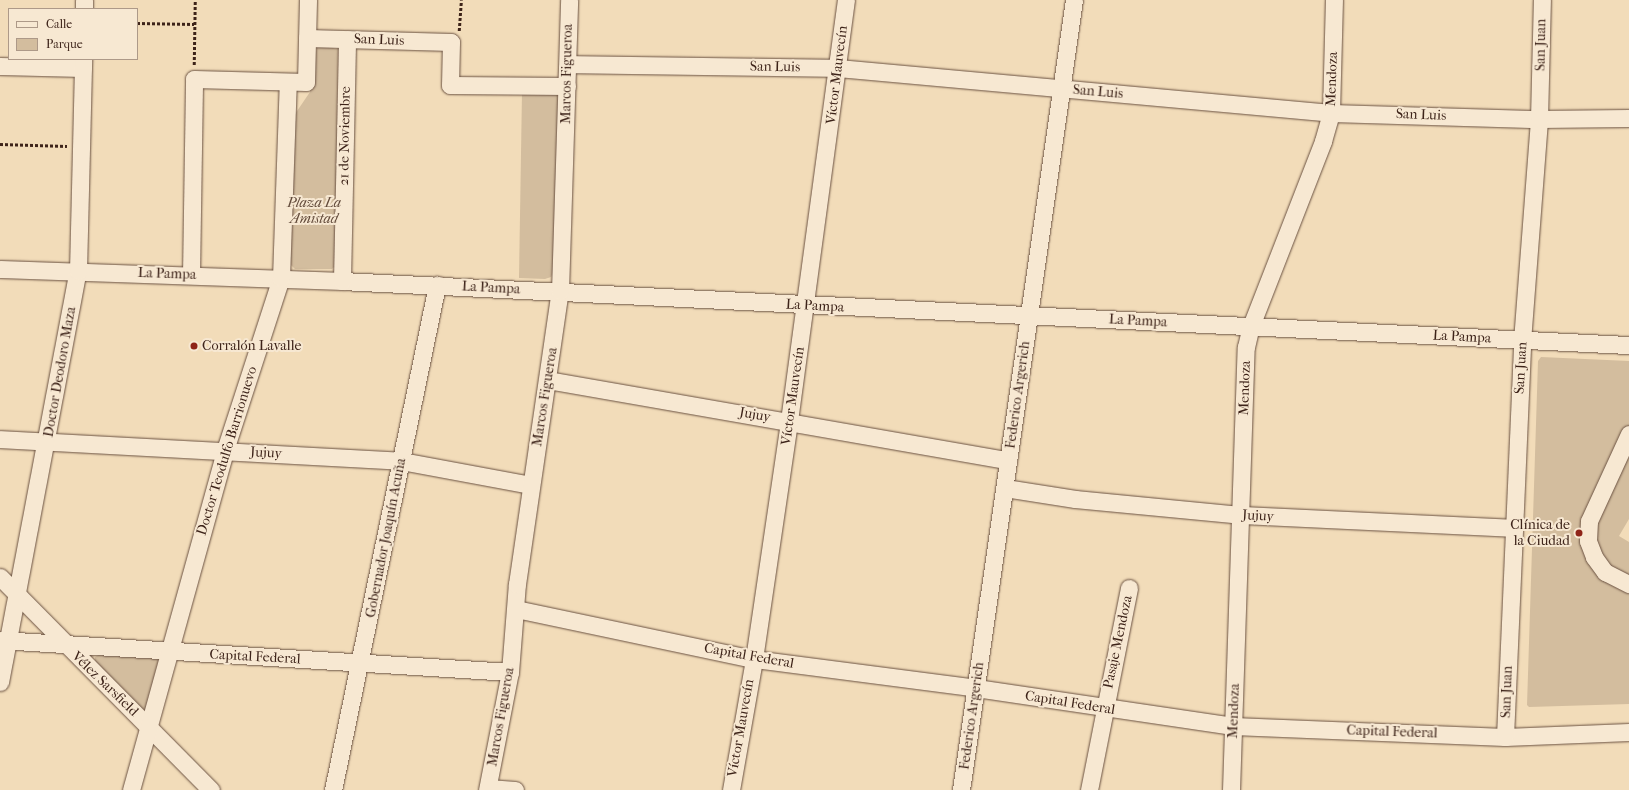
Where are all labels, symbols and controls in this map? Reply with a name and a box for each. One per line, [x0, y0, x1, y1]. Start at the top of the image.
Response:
legend [8, 8, 138, 60]
text: Calle [46, 17, 72, 31]
street label: San Juan [1532, 19, 1550, 71]
street label: Marcos Figueroa [558, 24, 576, 124]
street label: Víctor Mauvecín [823, 25, 851, 125]
street label: San Luis [353, 31, 405, 49]
text: Parque [46, 37, 83, 51]
street label: Mendoza [1323, 51, 1341, 107]
street label: San Luis [750, 58, 800, 76]
street label: San Luis [1072, 81, 1124, 103]
street label: 21 de Noviembre [336, 86, 354, 186]
street label: San Luis [1395, 106, 1447, 124]
park label: Plaza La Amistad [287, 195, 341, 228]
street label: La Pampa [137, 265, 197, 283]
street label: La Pampa [461, 278, 521, 298]
street label: La Pampa [785, 296, 845, 316]
street label: Doctor Deodoro Maza [40, 305, 80, 439]
street label: La Pampa [1108, 311, 1168, 331]
street label: La Pampa [1432, 327, 1492, 347]
place label: Corralón Lavalle [202, 338, 301, 354]
street label: Federico Argerich [1002, 340, 1034, 450]
marker: Corralón Lavalle [189, 341, 199, 351]
street label: San Juan [1511, 341, 1531, 395]
street label: Marcos Figueroa [529, 346, 561, 448]
street label: Víctor Mauvecín [778, 346, 808, 446]
street label: Mendoza [1236, 360, 1254, 416]
street label: Doctor Teodulfo Barrionuevo [193, 364, 261, 538]
street label: Jujuy [738, 404, 772, 426]
street label: Jujuy [250, 444, 282, 462]
street label: Gobernador Joaquín Acuña [362, 457, 410, 619]
street label: Jujuy [1242, 507, 1274, 525]
place label: Clínica de la Ciudad [1510, 517, 1570, 550]
marker: Clínica de la Ciudad [1573, 527, 1585, 539]
street label: Pasaje Mendoza [1100, 594, 1136, 690]
street label: Capital Federal [703, 640, 795, 672]
street label: Capital Federal [209, 646, 301, 668]
street label: Vélez Sarsfield [68, 648, 142, 720]
street label: Federico Argerich [956, 661, 988, 771]
street label: Marcos Figueroa [484, 666, 518, 768]
street label: San Juan [1498, 666, 1516, 718]
street label: Víctor Mauvecín [724, 678, 758, 778]
street label: Mendoza [1225, 683, 1243, 739]
street label: Capital Federal [1024, 688, 1116, 718]
street label: Capital Federal [1346, 722, 1438, 742]

